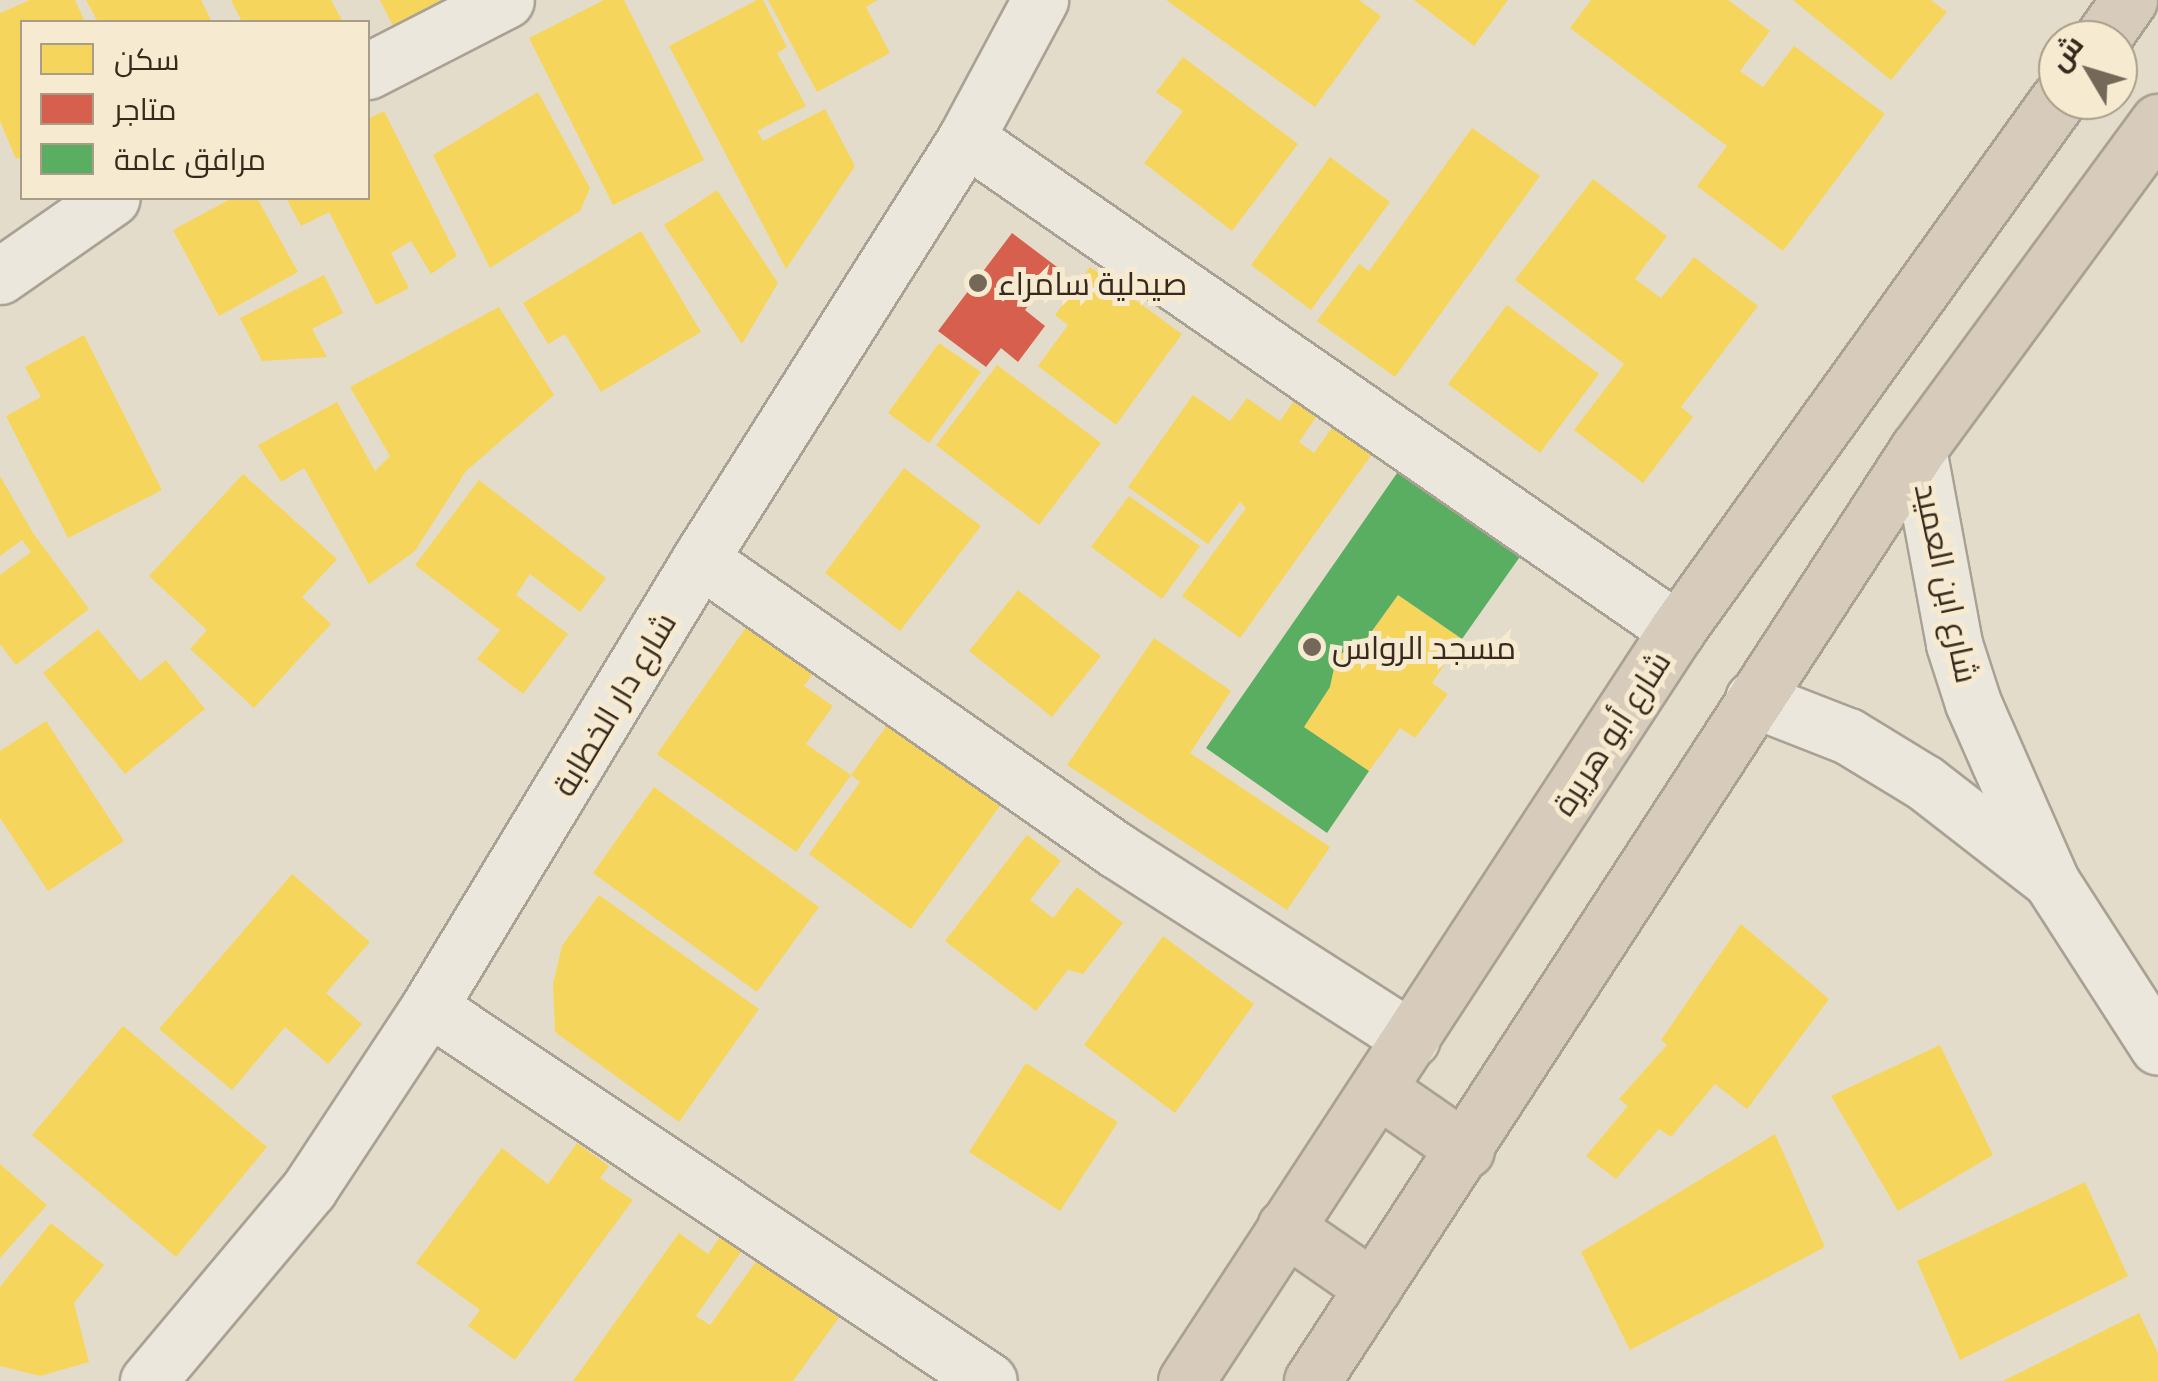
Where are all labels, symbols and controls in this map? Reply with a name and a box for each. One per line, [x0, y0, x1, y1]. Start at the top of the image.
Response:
legend [20, 20, 370, 200]
north arrow [2038, 20, 2138, 120]
text: ش [2040, 27, 2091, 78]
text: سكن [114, 39, 180, 79]
text: متاجر [114, 89, 177, 129]
text: مرافق عامة [114, 139, 266, 179]
place label: صيدلية سامراء [998, 264, 1187, 302]
marker: صيدلية سامراء [967, 272, 989, 294]
street label: شارع ابن العميد [1907, 480, 1987, 686]
street label: شارع دار الخطابة [544, 605, 684, 803]
place label: مسجد الرواس [1332, 628, 1516, 666]
marker: مسجد الرواس [1301, 636, 1323, 658]
street label: شارع أبو هريرة [1544, 644, 1678, 822]

